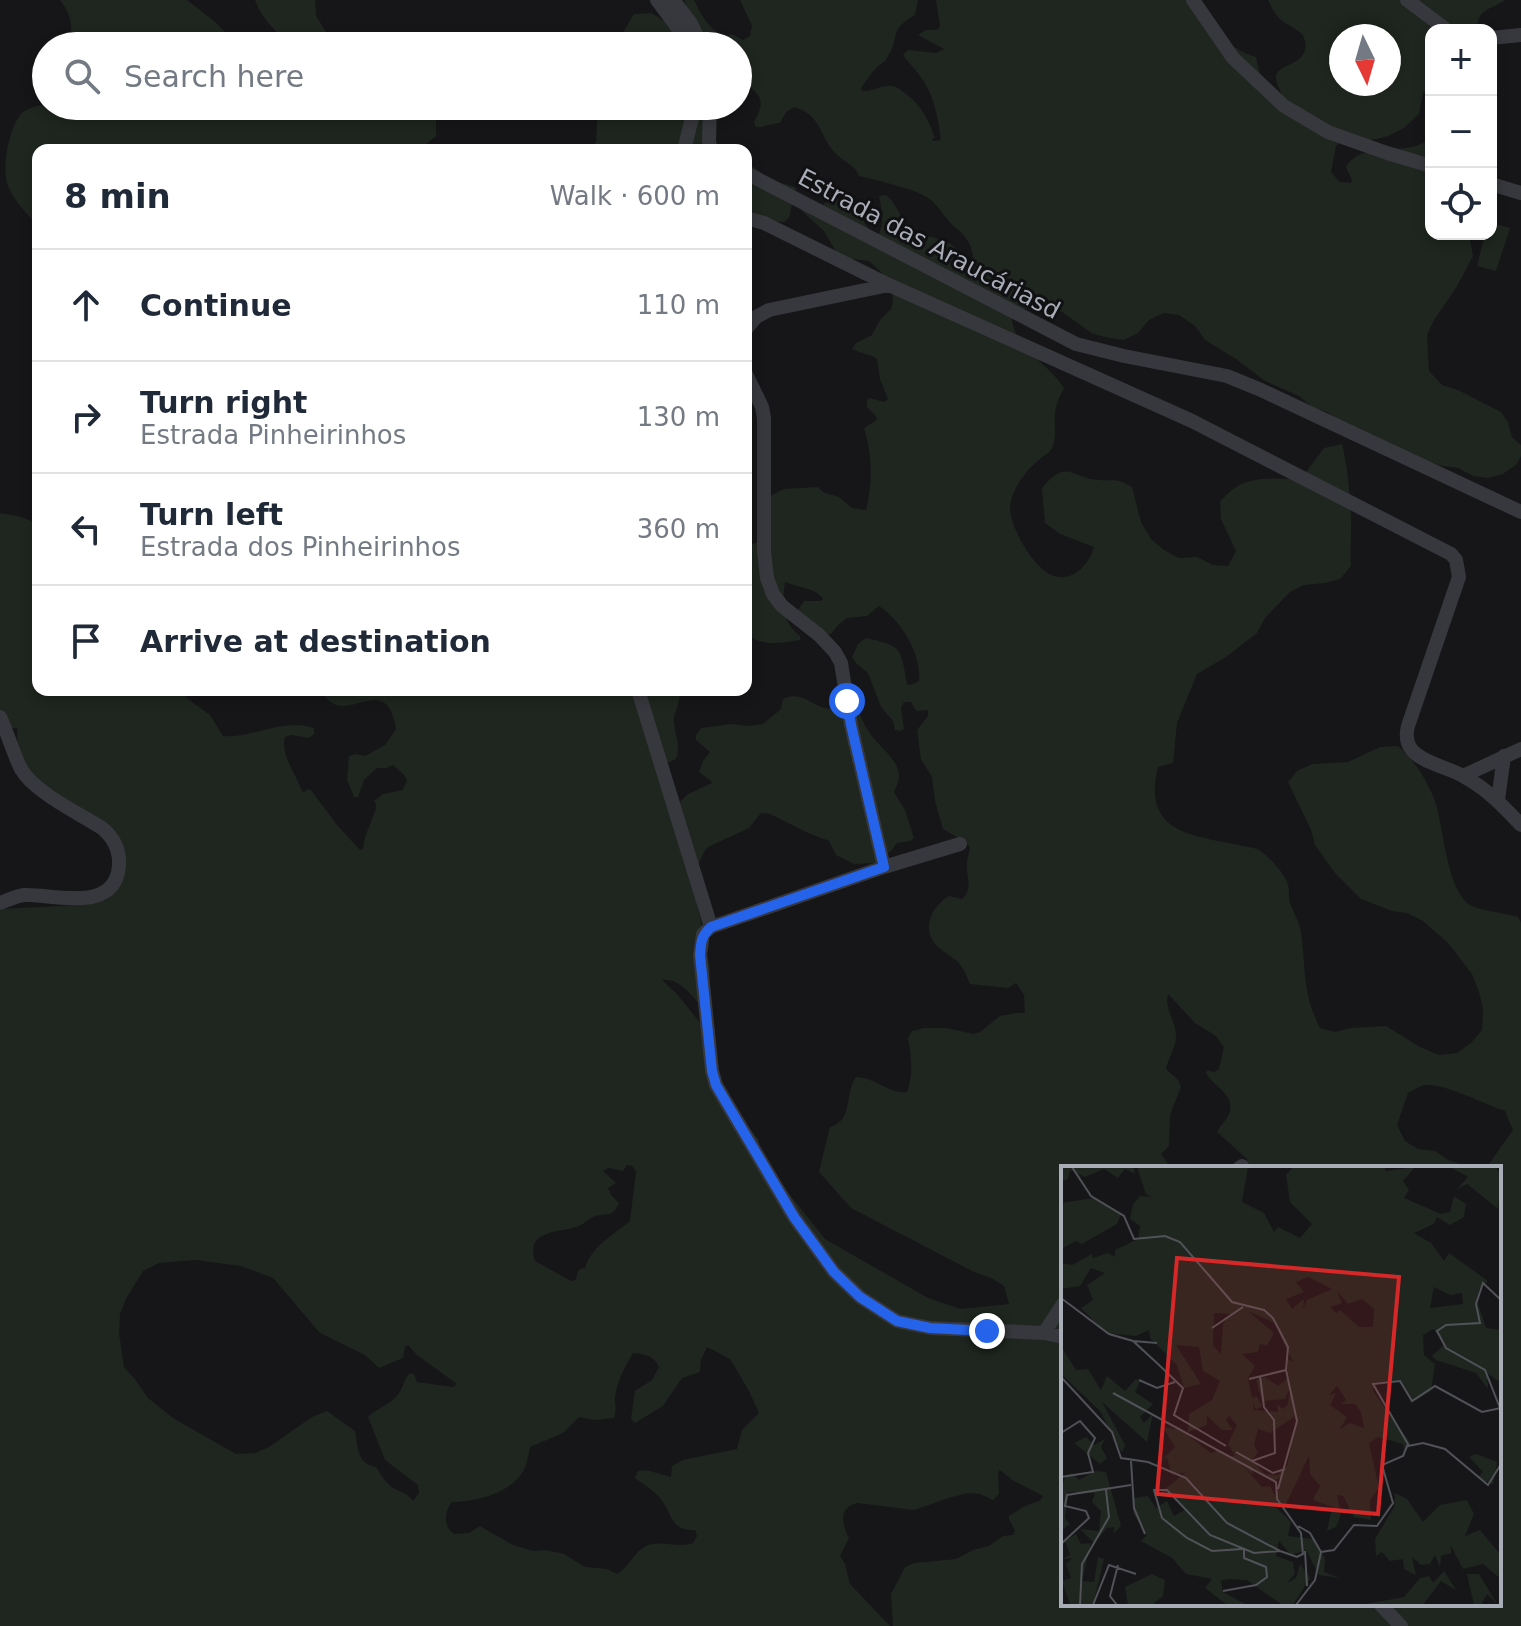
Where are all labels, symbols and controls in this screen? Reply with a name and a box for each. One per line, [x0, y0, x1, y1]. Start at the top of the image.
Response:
north arrow [1329, 24, 1401, 96]
map controls [1425, 24, 1497, 240]
button: + [1425, 24, 1497, 96]
search box [32, 32, 752, 120]
icon: search [60, 54, 104, 98]
text: Search here [124, 59, 304, 94]
button: − [1425, 96, 1497, 168]
street label: Estrada das Araucáriasd [793, 163, 1065, 325]
button: locate [1425, 168, 1497, 240]
text: 8 min [64, 176, 171, 216]
text: Walk · 600 m [550, 181, 720, 211]
icon: ahead [64, 283, 108, 327]
text: Continue [140, 288, 292, 323]
text: 110 m [637, 290, 720, 320]
text: Turn right [140, 385, 307, 420]
icon: right [64, 395, 108, 439]
text: 130 m [637, 402, 720, 432]
text: Estrada Pinheirinhos [140, 420, 406, 450]
text: Turn left [140, 497, 283, 532]
icon: left [64, 507, 108, 551]
text: 360 m [637, 514, 720, 544]
text: Estrada dos Pinheirinhos [140, 532, 461, 562]
icon: arrive [64, 619, 108, 663]
text: Arrive at destination [140, 624, 491, 659]
route start [829, 683, 865, 719]
inset map [1061, 1166, 1501, 1606]
route end [969, 1313, 1005, 1349]

